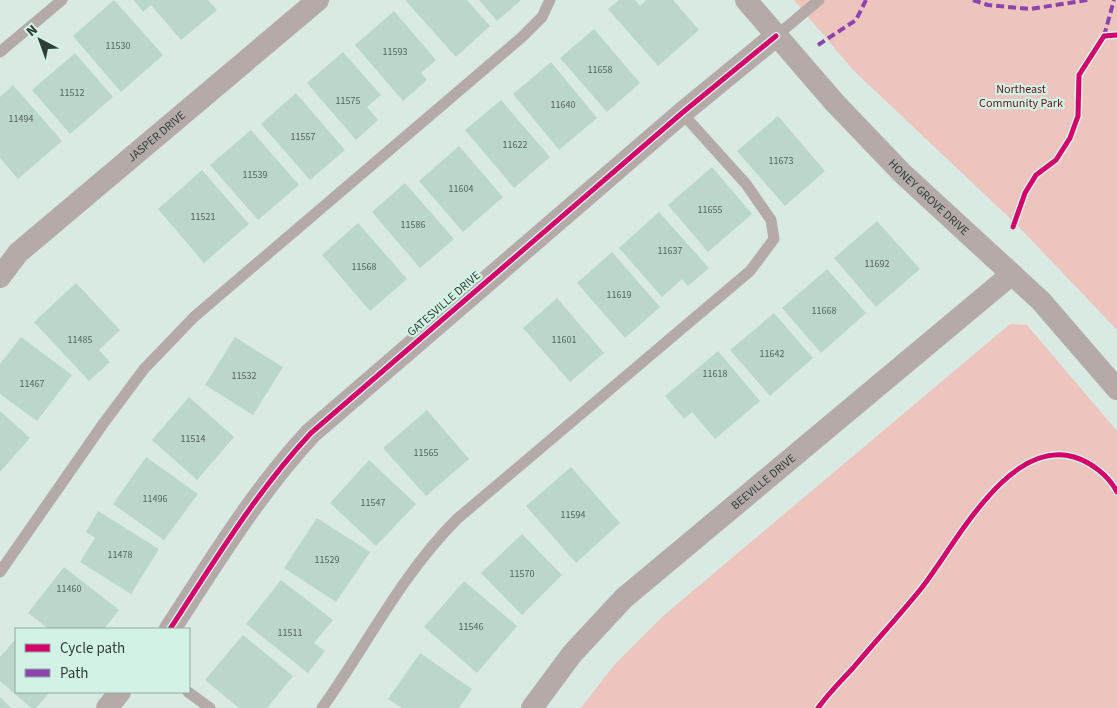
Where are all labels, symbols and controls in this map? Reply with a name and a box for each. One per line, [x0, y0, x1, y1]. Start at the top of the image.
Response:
north arrow [15, 15, 65, 65]
text: N [22, 20, 42, 42]
house number: 11530 [106, 39, 130, 53]
house number: 11593 [383, 45, 407, 59]
house number: 11658 [588, 63, 612, 77]
park label: Northeast Community Park [979, 81, 1063, 112]
house number: 11512 [60, 86, 84, 100]
house number: 11575 [336, 94, 360, 108]
house number: 11640 [551, 98, 575, 112]
street label: JASPER DRIVE [124, 107, 189, 166]
house number: 11494 [9, 112, 33, 126]
house number: 11557 [291, 130, 315, 144]
house number: 11622 [503, 138, 527, 152]
house number: 11673 [769, 154, 793, 168]
street label: HONEY GROVE DRIVE [884, 155, 973, 239]
house number: 11539 [243, 168, 267, 182]
house number: 11604 [449, 182, 473, 196]
house number: 11655 [698, 203, 722, 217]
house number: 11521 [191, 210, 215, 224]
house number: 11586 [401, 218, 425, 232]
house number: 11637 [658, 244, 682, 258]
house number: 11692 [865, 257, 889, 271]
house number: 11568 [352, 260, 376, 274]
street label: GATESVILLE DRIVE [404, 267, 484, 341]
house number: 11619 [607, 288, 631, 302]
house number: 11668 [812, 304, 836, 318]
house number: 11485 [68, 333, 92, 347]
house number: 11601 [552, 333, 576, 347]
house number: 11642 [760, 347, 784, 361]
house number: 11618 [703, 367, 727, 381]
house number: 11532 [232, 369, 256, 383]
house number: 11467 [20, 377, 44, 391]
house number: 11514 [181, 432, 205, 446]
house number: 11565 [414, 446, 438, 460]
street label: BEEVILLE DRIVE [727, 450, 799, 514]
house number: 11496 [143, 492, 167, 506]
house number: 11547 [361, 496, 385, 510]
house number: 11594 [561, 508, 585, 522]
house number: 11478 [108, 548, 132, 562]
house number: 11529 [315, 553, 339, 567]
house number: 11570 [510, 567, 534, 581]
house number: 11460 [57, 582, 81, 596]
house number: 11546 [459, 620, 483, 634]
house number: 11511 [278, 626, 302, 640]
legend [15, 628, 190, 693]
text: Cycle path [60, 638, 125, 659]
text: Path [60, 663, 88, 684]

